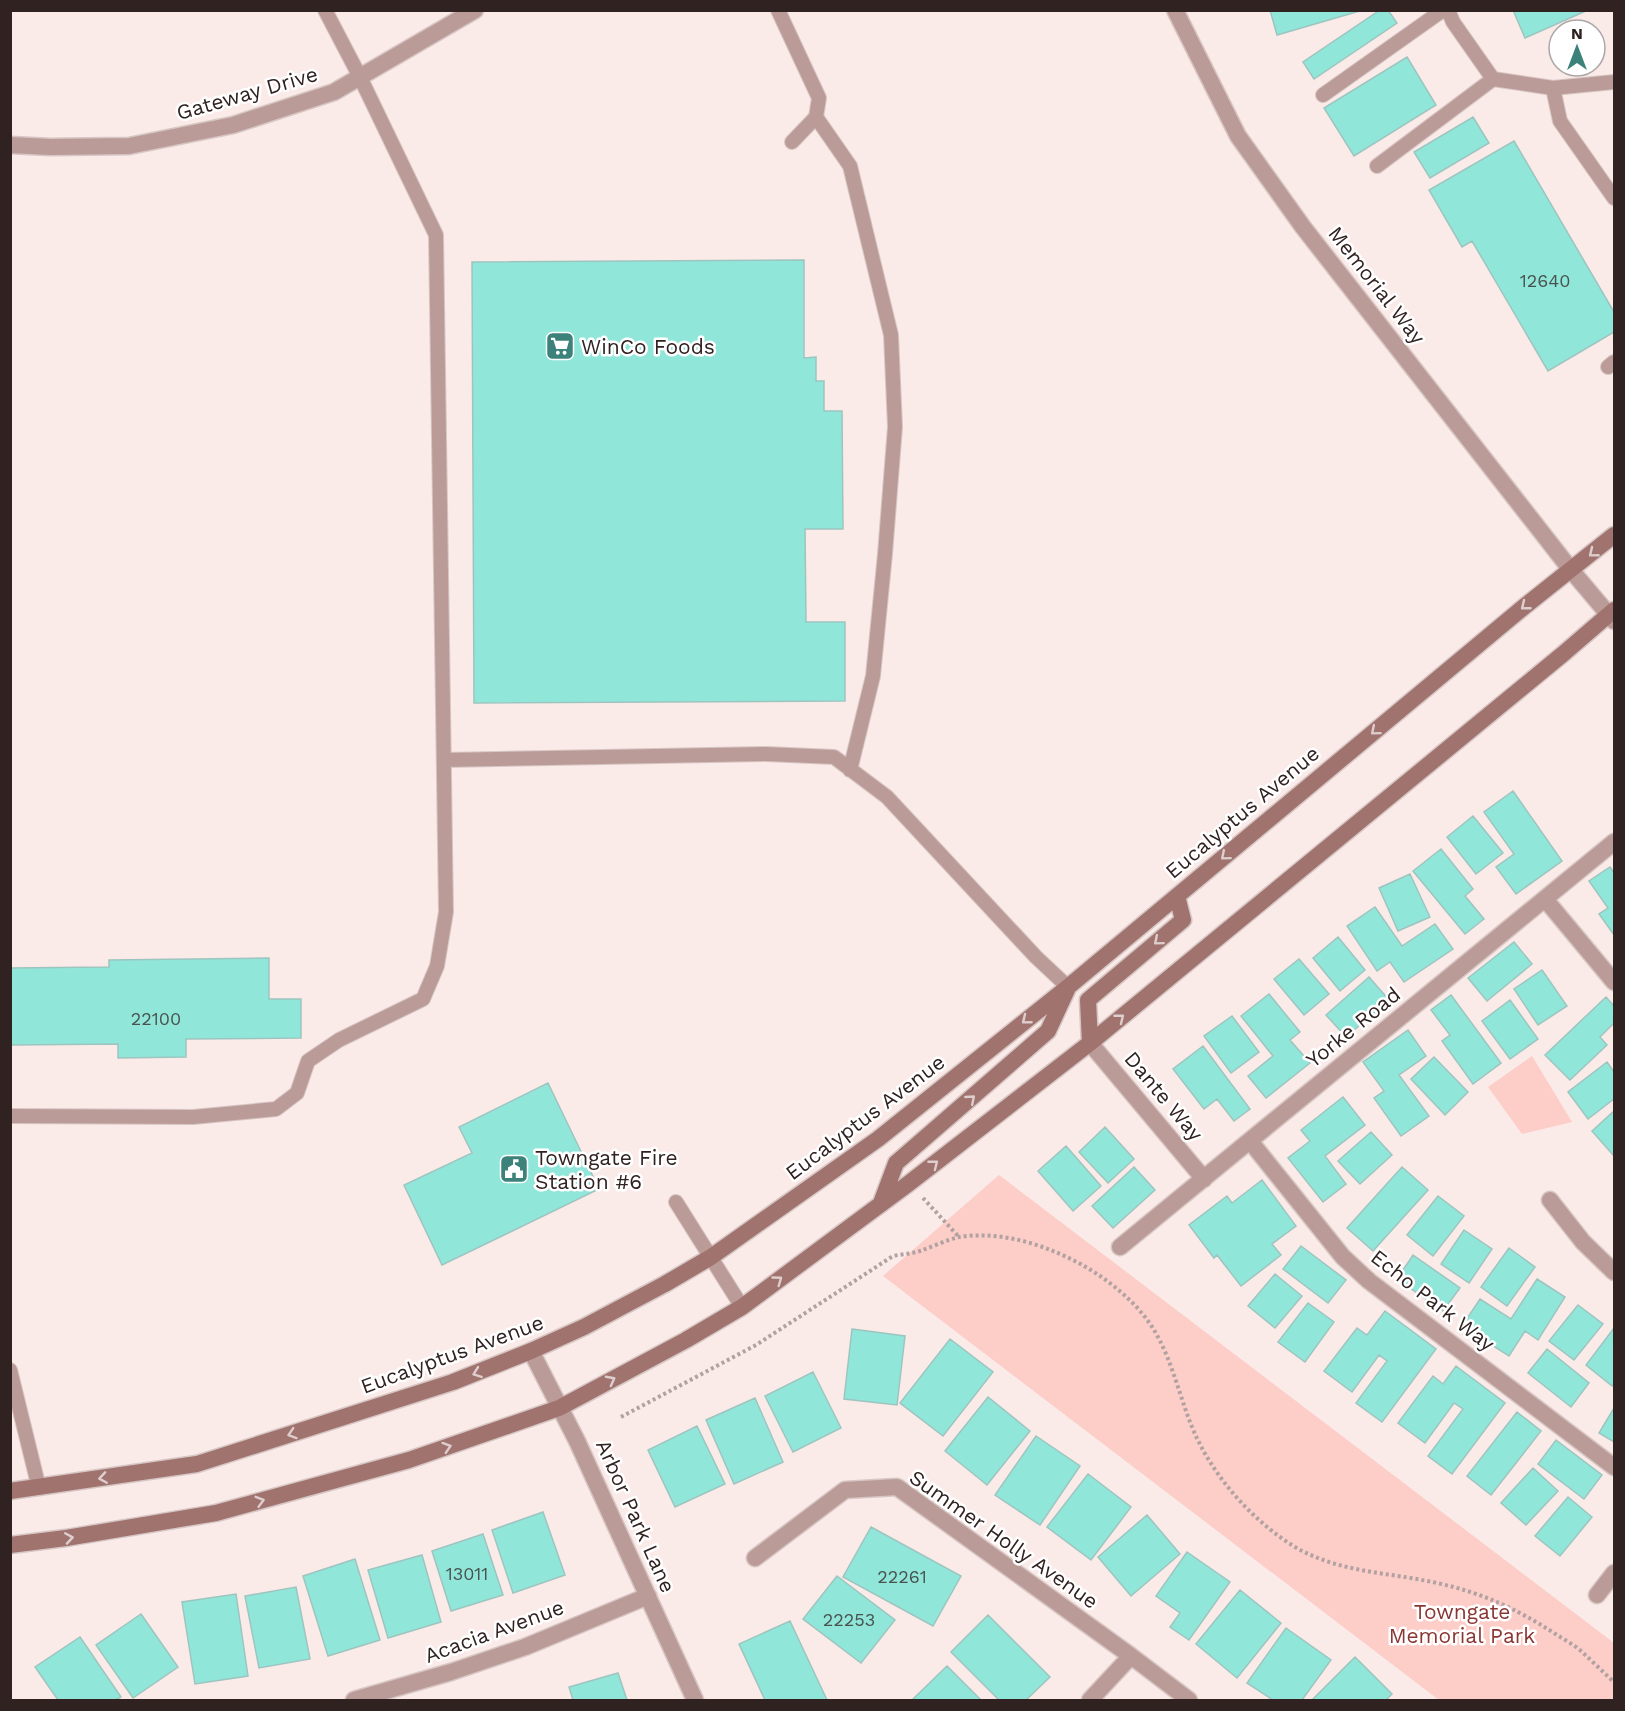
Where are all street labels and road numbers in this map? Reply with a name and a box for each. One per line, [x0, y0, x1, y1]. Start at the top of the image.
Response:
street label: Gateway Drive [174, 61, 320, 125]
street label: Memorial Way [1323, 221, 1431, 349]
street label: Eucalyptus Avenue [1160, 740, 1324, 884]
street label: Yorke Road [1301, 981, 1405, 1073]
street label: Dante Way [1119, 1046, 1209, 1146]
street label: Eucalyptus Avenue [780, 1049, 950, 1185]
street label: Echo Park Way [1366, 1244, 1500, 1356]
street label: Eucalyptus Avenue [357, 1309, 547, 1399]
street label: Arbor Park Lane [591, 1436, 681, 1596]
street label: Summer Holly Avenue [905, 1464, 1103, 1614]
street label: Acacia Avenue [421, 1594, 567, 1668]

